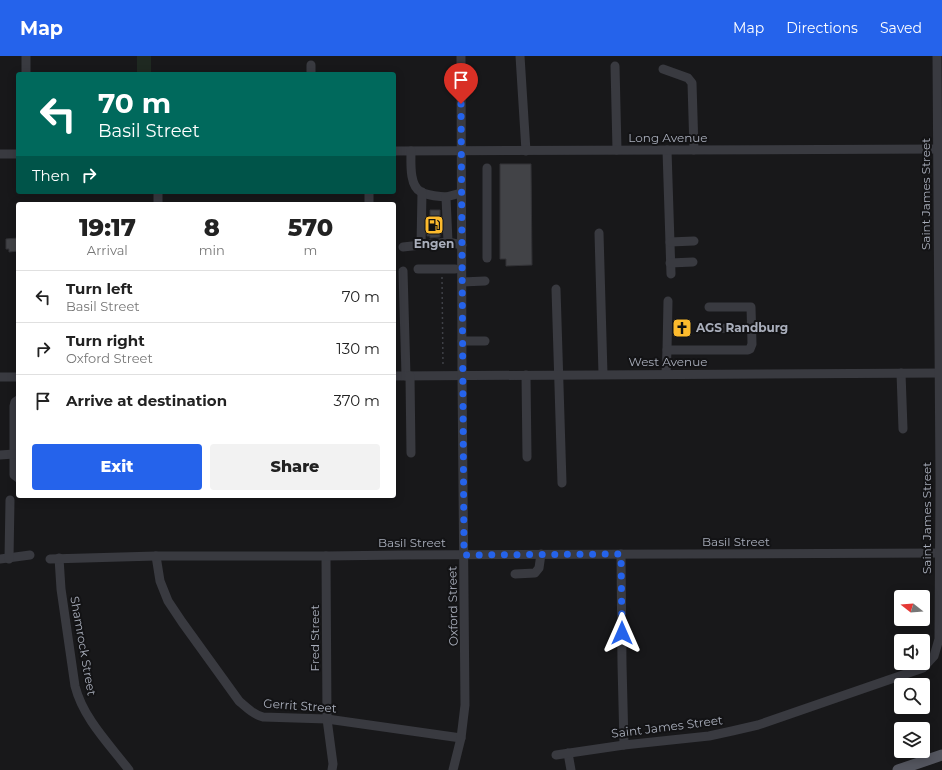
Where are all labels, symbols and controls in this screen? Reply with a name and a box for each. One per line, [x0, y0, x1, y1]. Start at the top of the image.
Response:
text: Map [20, 17, 63, 40]
text: Map [733, 19, 764, 37]
text: Directions [786, 19, 858, 37]
text: Saved [880, 19, 922, 37]
pin [444, 63, 478, 104]
icon: arrive [450, 69, 472, 91]
text: 70 m [98, 86, 171, 120]
icon: left [32, 88, 84, 140]
text: Basil Street [98, 120, 200, 142]
street label: Long Avenue [628, 130, 708, 145]
street label: Saint James Street [918, 138, 933, 250]
icon: right [78, 164, 100, 186]
text: Then [32, 166, 70, 185]
text: 19:17 [79, 213, 136, 242]
text: 8 [204, 213, 220, 242]
text: 570 [288, 213, 333, 242]
fuel station icon: Engen [423, 214, 445, 236]
place label: Engen [414, 236, 454, 251]
text: Arrival [87, 242, 128, 258]
text: min [199, 242, 225, 258]
text: m [304, 242, 317, 258]
text: Turn left [66, 279, 133, 298]
icon: left [32, 286, 54, 308]
text: 70 m [342, 287, 380, 306]
text: Basil Street [66, 298, 140, 314]
church icon: AGS Randburg [671, 317, 693, 339]
place label: AGS Randburg [695, 320, 788, 335]
text: Turn right [66, 331, 145, 350]
icon: right [32, 338, 54, 360]
text: 130 m [336, 339, 380, 358]
text: Oxford Street [66, 350, 153, 366]
street label: West Avenue [628, 354, 708, 369]
icon: arrive [32, 390, 54, 412]
text: Arrive at destination [66, 391, 227, 410]
text: 370 m [333, 391, 380, 410]
button: Exit [32, 444, 202, 490]
button: Share [210, 444, 380, 490]
street label: Saint James Street [919, 462, 934, 574]
street label: Basil Street [702, 534, 770, 549]
street label: Basil Street [378, 535, 446, 550]
street label: Oxford Street [444, 566, 461, 646]
north arrow [894, 590, 930, 626]
map controls [894, 590, 930, 758]
street label: Shamrock Street [67, 595, 100, 697]
street label: Fred Street [307, 604, 322, 671]
position arrow [601, 612, 643, 654]
button: sound [894, 634, 930, 670]
button: search [894, 678, 930, 714]
street label: Gerrit Street [263, 695, 337, 716]
street label: Saint James Street [610, 712, 724, 741]
button: layers [894, 722, 930, 758]

